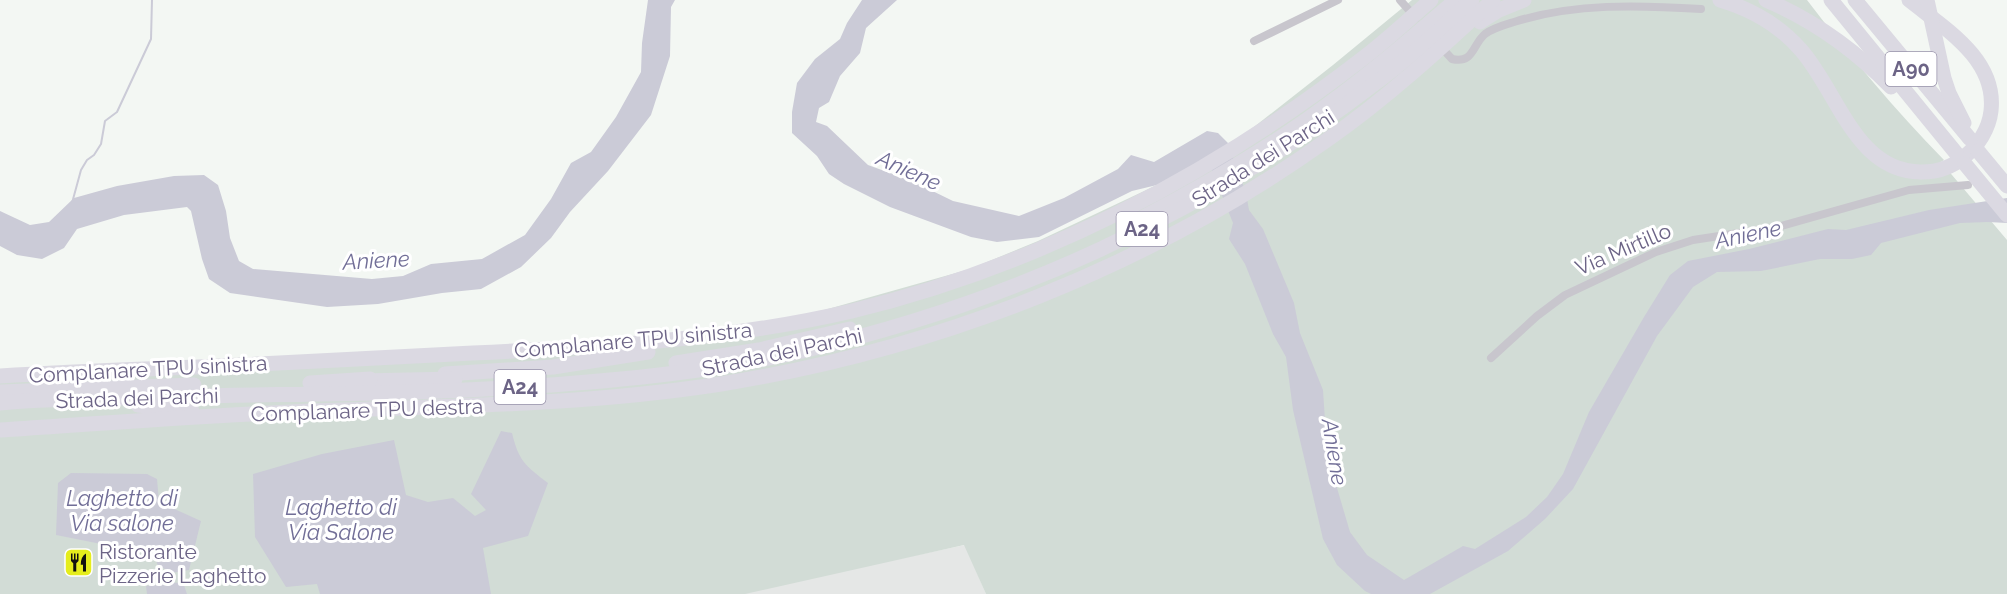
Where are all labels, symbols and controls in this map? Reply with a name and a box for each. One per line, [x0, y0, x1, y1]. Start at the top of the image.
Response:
road number: A90 [1886, 52, 1936, 86]
street label: Strada dei Parchi [1187, 104, 1339, 212]
water label: Aniene [872, 144, 945, 196]
road number: A24 [1116, 212, 1168, 246]
water label: Aniene [1711, 214, 1784, 254]
street label: Via Mirtillo [1571, 218, 1675, 280]
water label: Aniene [341, 245, 410, 275]
street label: Complanare TPU sinistra [513, 317, 753, 363]
street label: Strada dei Parchi [700, 323, 864, 381]
street label: Complanare TPU sinistra [28, 350, 268, 388]
road number: A24 [494, 370, 546, 404]
street label: Strada dei Parchi [55, 383, 219, 413]
street label: Complanare TPU destra [250, 393, 484, 427]
water label: Aniene [1317, 416, 1353, 487]
water label: Laghetto di Via salone [66, 485, 179, 536]
water label: Laghetto di Via Salone [285, 494, 398, 545]
place label: Ristorante Pizzerie Laghetto [99, 539, 267, 588]
restaurant icon: Ristorante Pizzerie Laghetto [62, 547, 94, 579]

